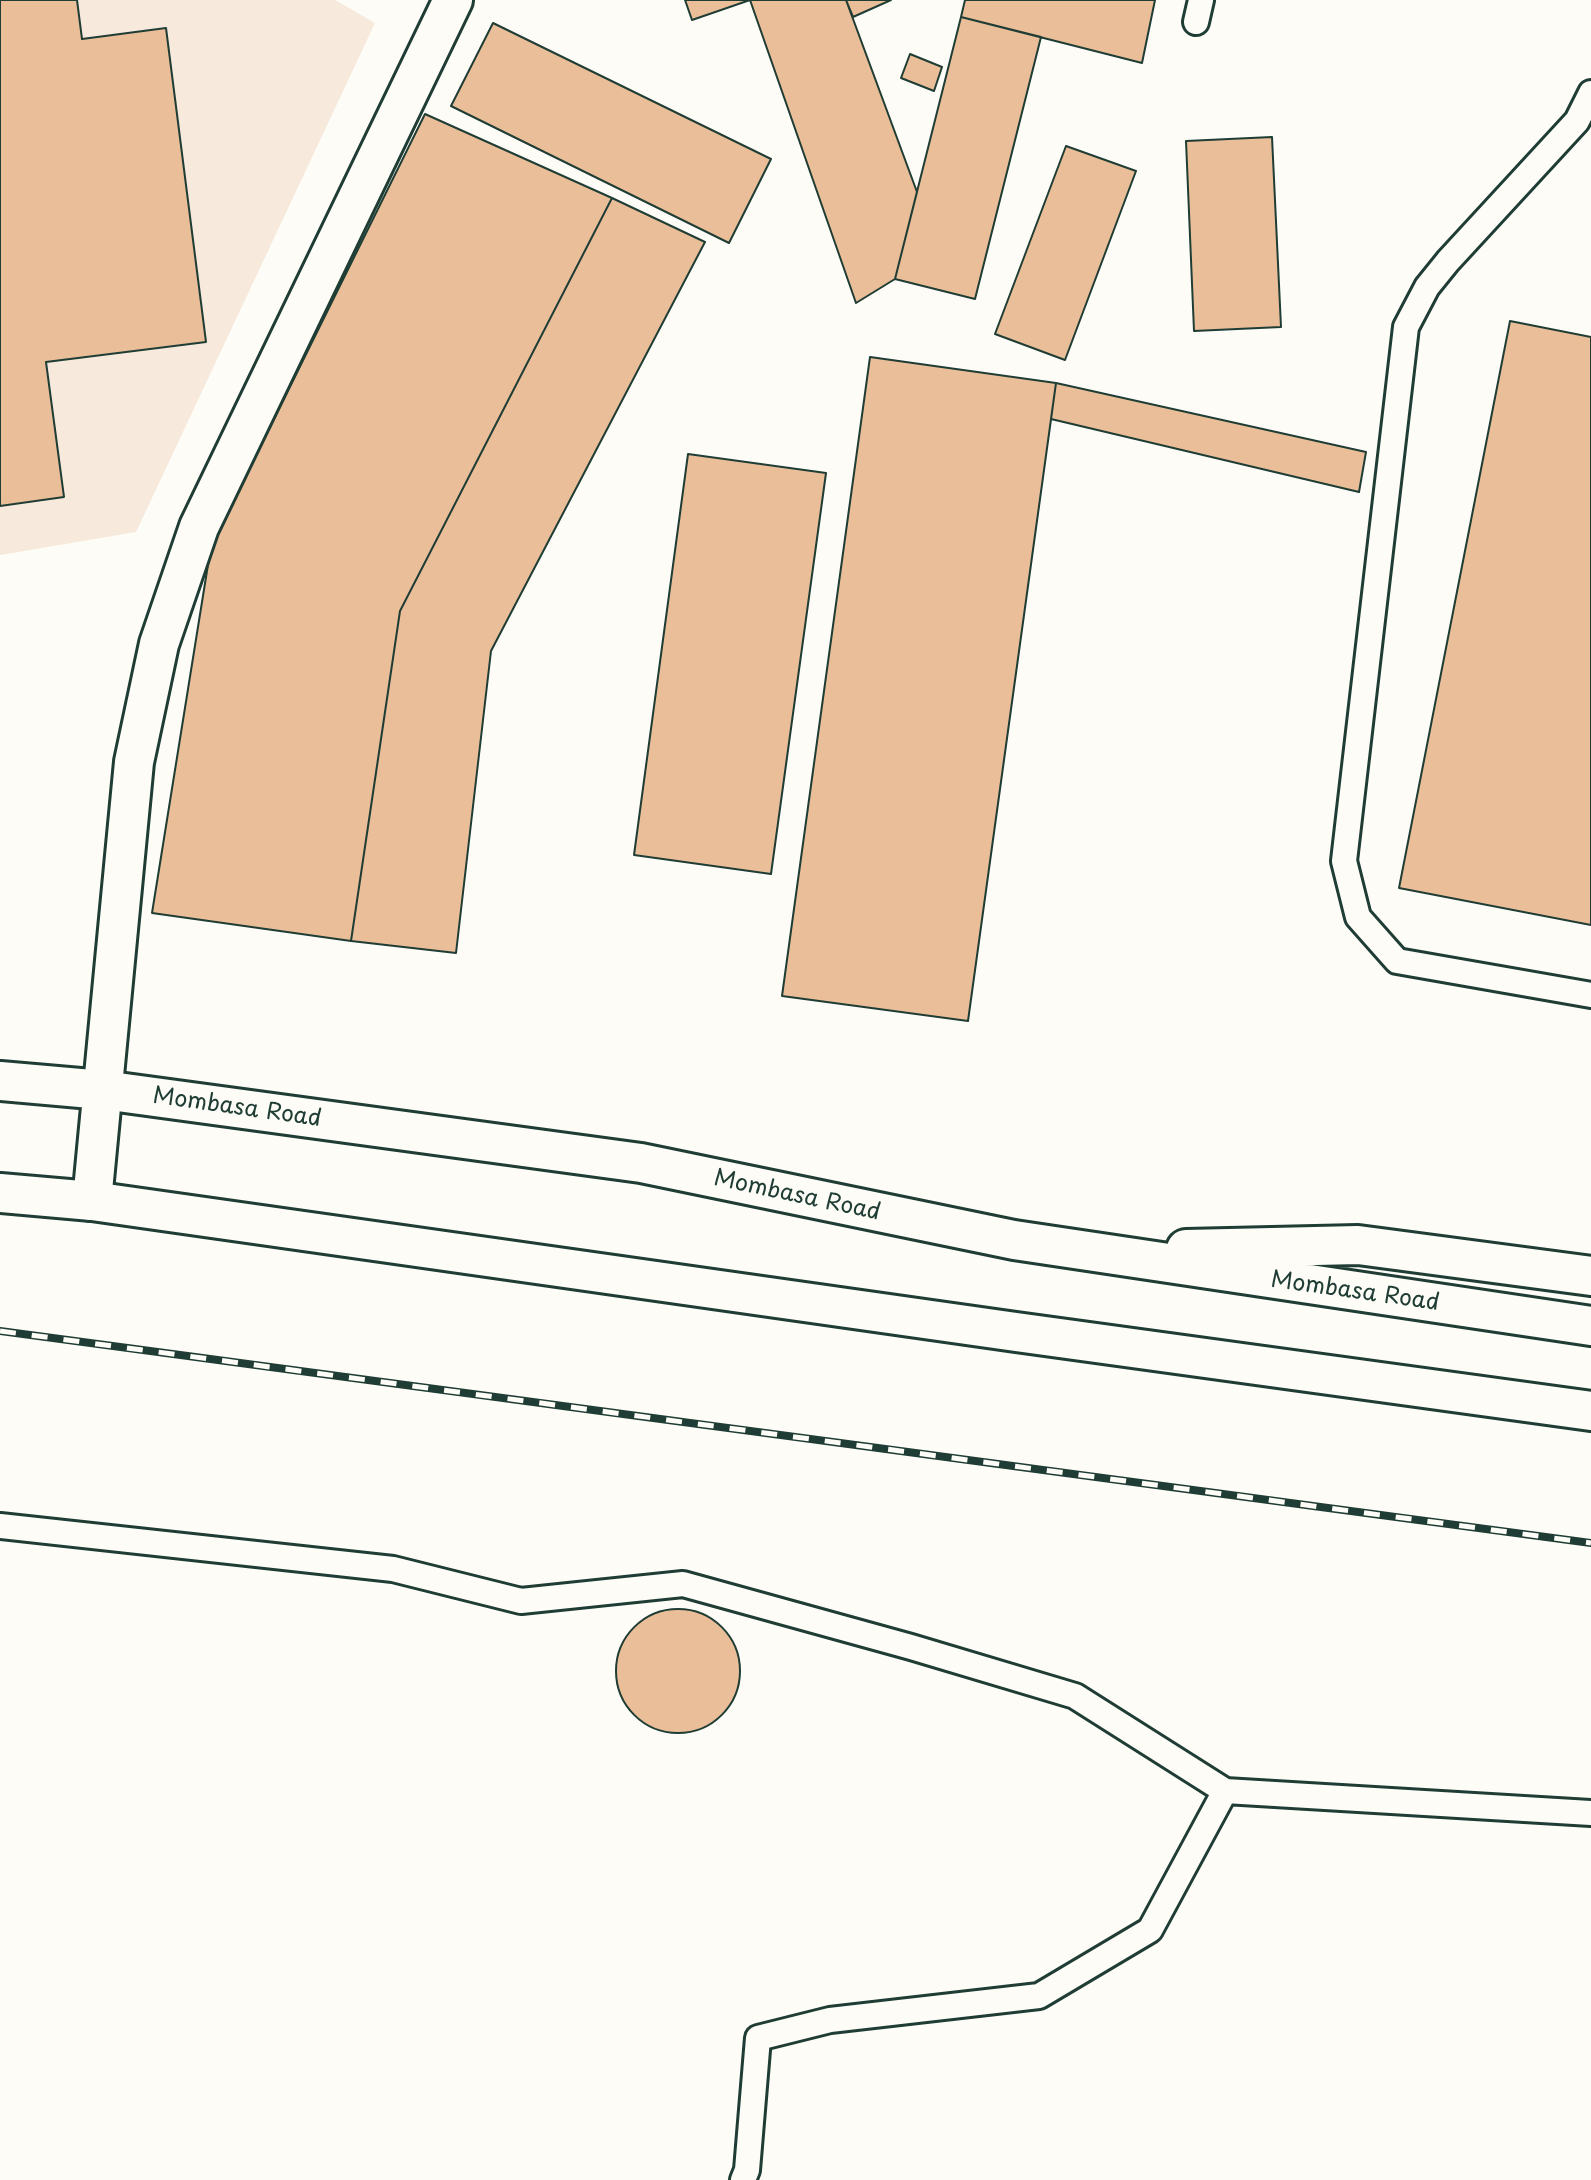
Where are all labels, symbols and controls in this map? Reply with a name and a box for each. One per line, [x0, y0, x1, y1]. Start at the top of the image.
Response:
street label: Mombasa Road [151, 1083, 323, 1133]
street label: Mombasa Road [711, 1165, 883, 1227]
street label: Mombasa Road [1269, 1267, 1441, 1317]

